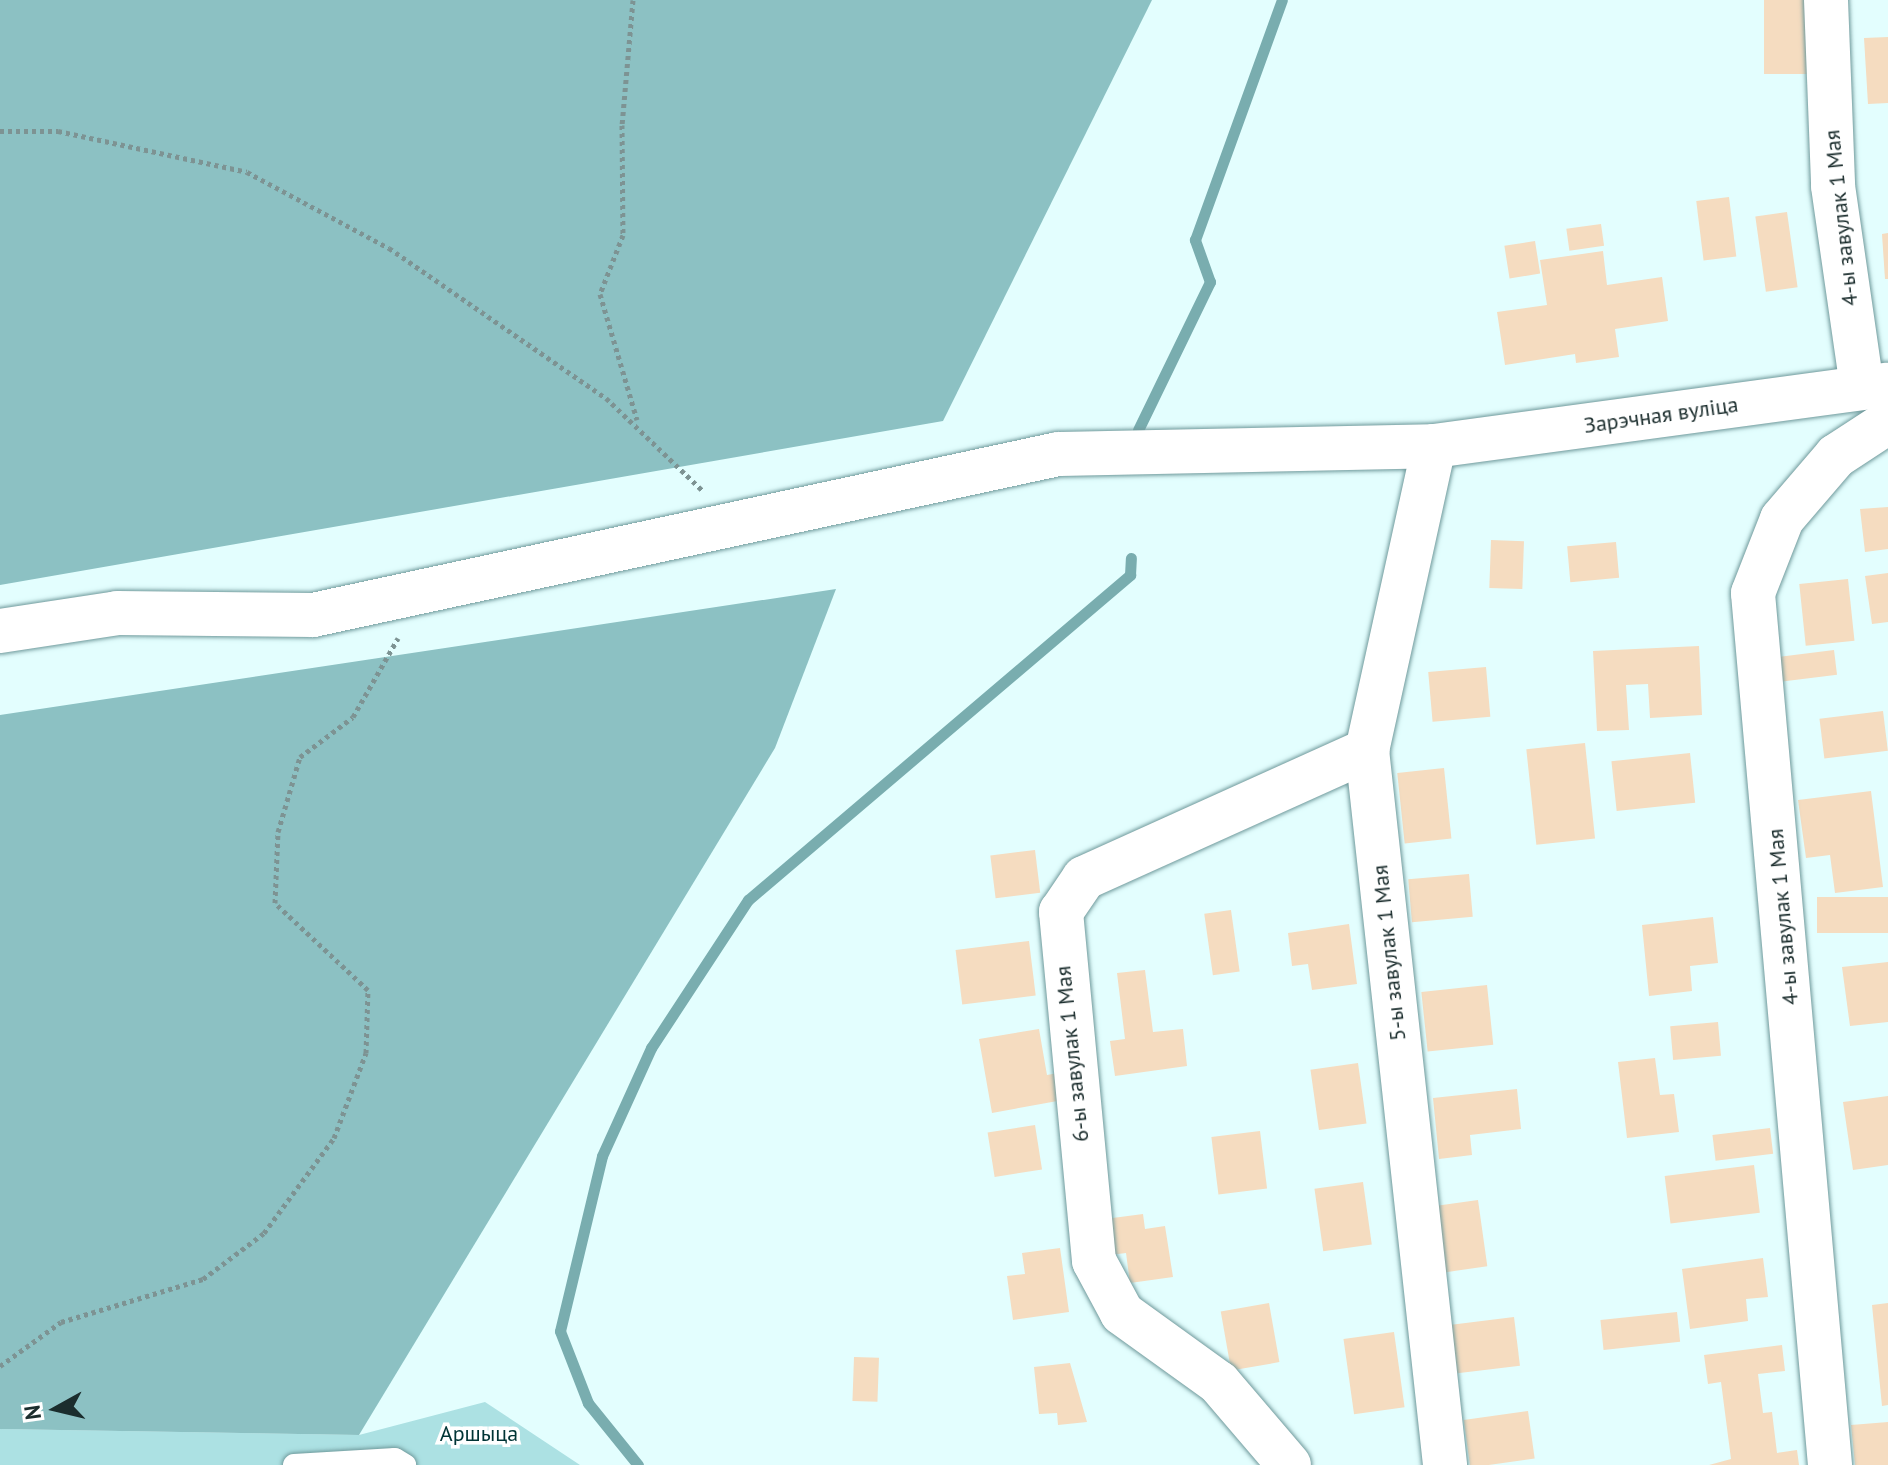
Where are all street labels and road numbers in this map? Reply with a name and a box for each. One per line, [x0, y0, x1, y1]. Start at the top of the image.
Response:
street label: 4-ы завулак 1 Мая [1819, 129, 1863, 307]
street label: Зарэчная вуліца [1582, 391, 1740, 439]
street label: 4-ы завулак 1 Мая [1762, 828, 1804, 1006]
street label: 5-ы завулак 1 Мая [1367, 864, 1411, 1042]
street label: 6-ы завулак 1 Мая [1050, 965, 1094, 1143]

